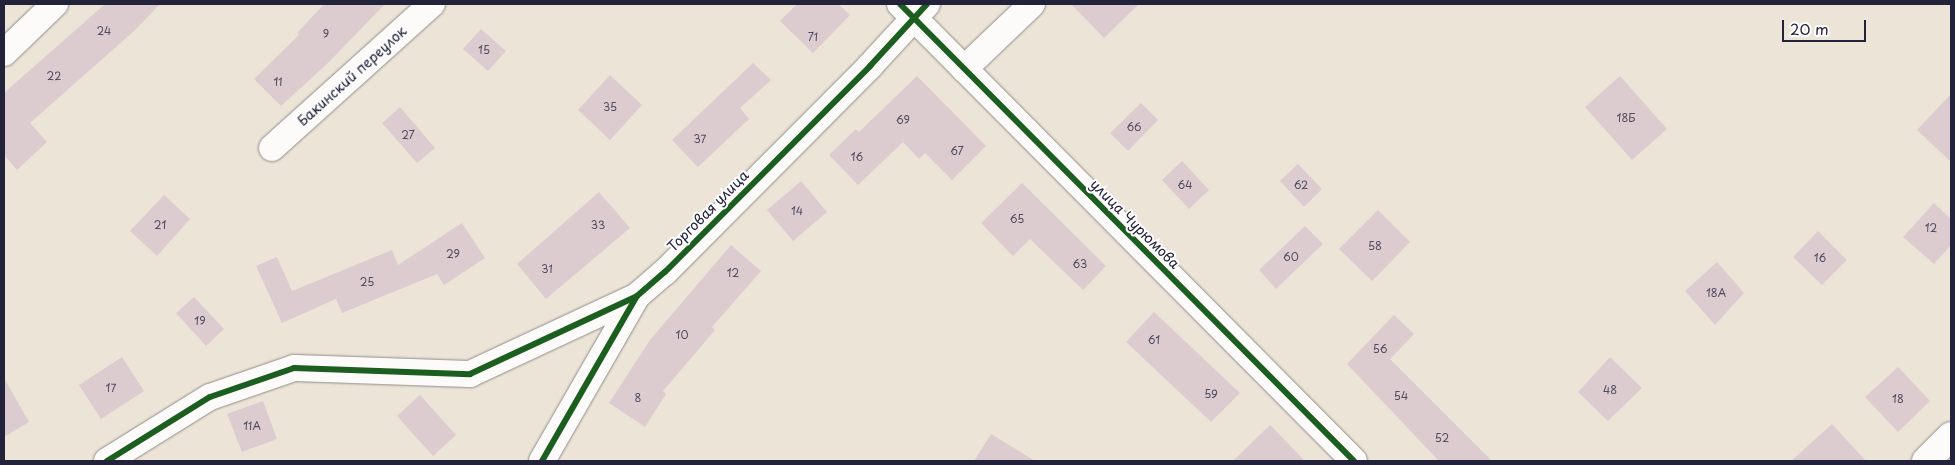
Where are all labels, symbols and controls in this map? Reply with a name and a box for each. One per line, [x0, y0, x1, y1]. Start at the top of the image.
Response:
scale bar [1785, 10, 1869, 42]
text: 20 m [1790, 17, 1829, 40]
street label: Бакинский переулок [294, 23, 410, 129]
house number: 24 [97, 24, 111, 38]
house number: 9 [323, 27, 329, 41]
house number: 71 [808, 30, 818, 44]
house number: 15 [478, 43, 490, 57]
house number: 22 [47, 69, 61, 83]
house number: 11 [273, 75, 283, 89]
house number: 35 [603, 100, 617, 114]
house number: 18Б [1617, 111, 1635, 125]
house number: 69 [896, 113, 910, 127]
house number: 66 [1126, 120, 1142, 134]
house number: 27 [401, 128, 415, 142]
house number: 37 [694, 132, 706, 146]
house number: 67 [950, 144, 964, 158]
house number: 16 [851, 150, 863, 164]
street label: Торговая улица [664, 167, 752, 255]
street label: улица Чурюмова [1087, 176, 1183, 272]
house number: 64 [1178, 178, 1192, 192]
house number: 62 [1294, 178, 1308, 192]
house number: 14 [791, 204, 803, 218]
house number: 65 [1010, 212, 1024, 226]
house number: 21 [154, 218, 166, 232]
house number: 33 [591, 218, 605, 232]
house number: 12 [1925, 221, 1937, 235]
house number: 58 [1368, 239, 1382, 253]
house number: 29 [446, 247, 460, 261]
house number: 60 [1283, 250, 1299, 264]
house number: 16 [1814, 251, 1826, 265]
house number: 63 [1073, 257, 1087, 271]
house number: 31 [541, 262, 553, 276]
house number: 12 [727, 266, 739, 280]
house number: 25 [360, 275, 374, 289]
house number: 18А [1706, 286, 1726, 300]
house number: 19 [194, 314, 206, 328]
house number: 10 [676, 328, 688, 342]
house number: 61 [1148, 333, 1160, 347]
house number: 56 [1373, 342, 1387, 356]
house number: 17 [106, 381, 116, 395]
house number: 48 [1603, 383, 1617, 397]
house number: 59 [1204, 387, 1218, 401]
house number: 54 [1394, 389, 1408, 403]
house number: 8 [635, 391, 641, 405]
house number: 18 [1892, 392, 1904, 406]
house number: 11А [243, 419, 261, 433]
house number: 52 [1435, 431, 1449, 445]

